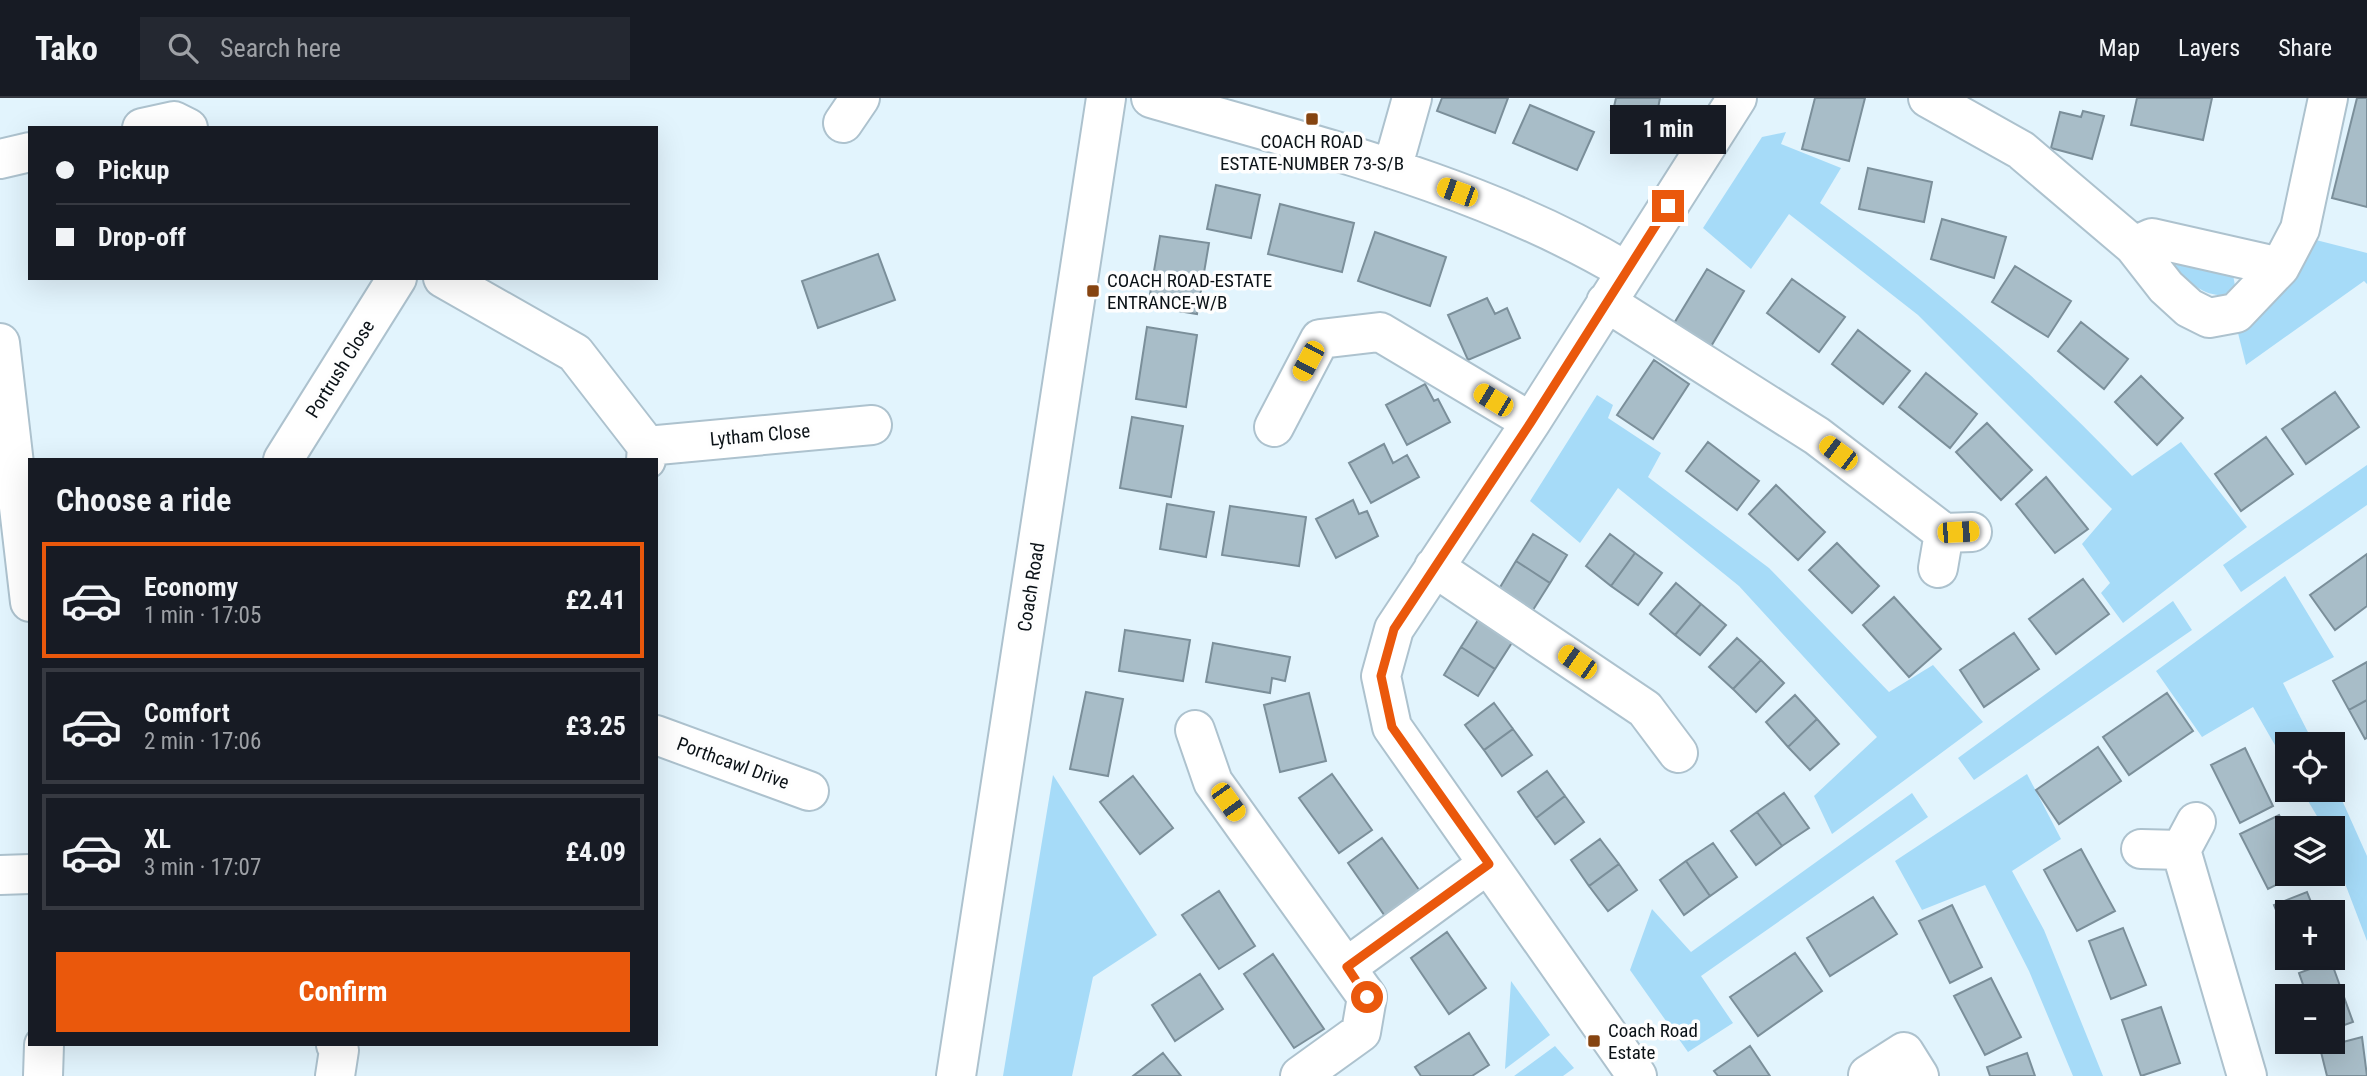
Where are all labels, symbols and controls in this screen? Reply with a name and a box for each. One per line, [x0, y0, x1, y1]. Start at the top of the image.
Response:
search box [140, 17, 630, 80]
text: Tako [35, 29, 98, 68]
icon: search [164, 29, 202, 67]
text: Search here [220, 33, 341, 63]
text: Map [2099, 34, 2140, 62]
text: Layers [2178, 34, 2240, 62]
text: Share [2278, 34, 2332, 62]
callout: 1 min [1610, 105, 1726, 154]
marker: COACH ROAD ESTATE-NUMBER 73-S/B [1304, 111, 1320, 127]
text: 1 min [1642, 116, 1694, 143]
place label: COACH ROAD ESTATE-NUMBER 73-S/B [1220, 130, 1404, 175]
text: Pickup [98, 155, 169, 185]
car [1434, 175, 1481, 209]
route end [1652, 190, 1684, 222]
text: Drop-off [98, 222, 186, 252]
place label: COACH ROAD-ESTATE ENTRANCE-W/B [1107, 269, 1272, 314]
marker: COACH ROAD-ESTATE ENTRANCE-W/B [1085, 283, 1101, 299]
street label: Portrush Close [301, 316, 379, 422]
car [1289, 338, 1328, 384]
car [1470, 380, 1517, 420]
street label: Lytham Close [709, 419, 811, 451]
car [1815, 432, 1862, 474]
text: Choose a ride [56, 481, 231, 519]
car [1937, 520, 1980, 544]
street label: Coach Road [1013, 541, 1049, 633]
icon: car [60, 569, 123, 632]
text: Economy [144, 572, 238, 602]
text: £2.41 [565, 585, 626, 615]
text: 1 min · 17:05 [144, 602, 261, 629]
car [1554, 641, 1601, 683]
icon: car [60, 695, 123, 758]
text: Comfort [144, 698, 230, 728]
text: £3.25 [565, 711, 626, 741]
text: 2 min · 17:06 [144, 728, 261, 755]
street label: Porthcawl Drive [674, 732, 792, 794]
map controls [2275, 732, 2345, 1054]
button: locate [2275, 732, 2345, 802]
car [1208, 779, 1249, 825]
button: layers [2275, 816, 2345, 886]
icon: car [60, 821, 123, 884]
text: XL [144, 824, 171, 854]
text: £4.09 [565, 837, 626, 867]
text: 3 min · 17:07 [144, 854, 261, 881]
button: + [2275, 900, 2345, 970]
button: Confirm [56, 952, 630, 1032]
route start [1351, 981, 1383, 1013]
button: − [2275, 984, 2345, 1054]
place label: Coach Road Estate [1608, 1019, 1698, 1064]
marker: Coach Road Estate [1586, 1033, 1602, 1049]

